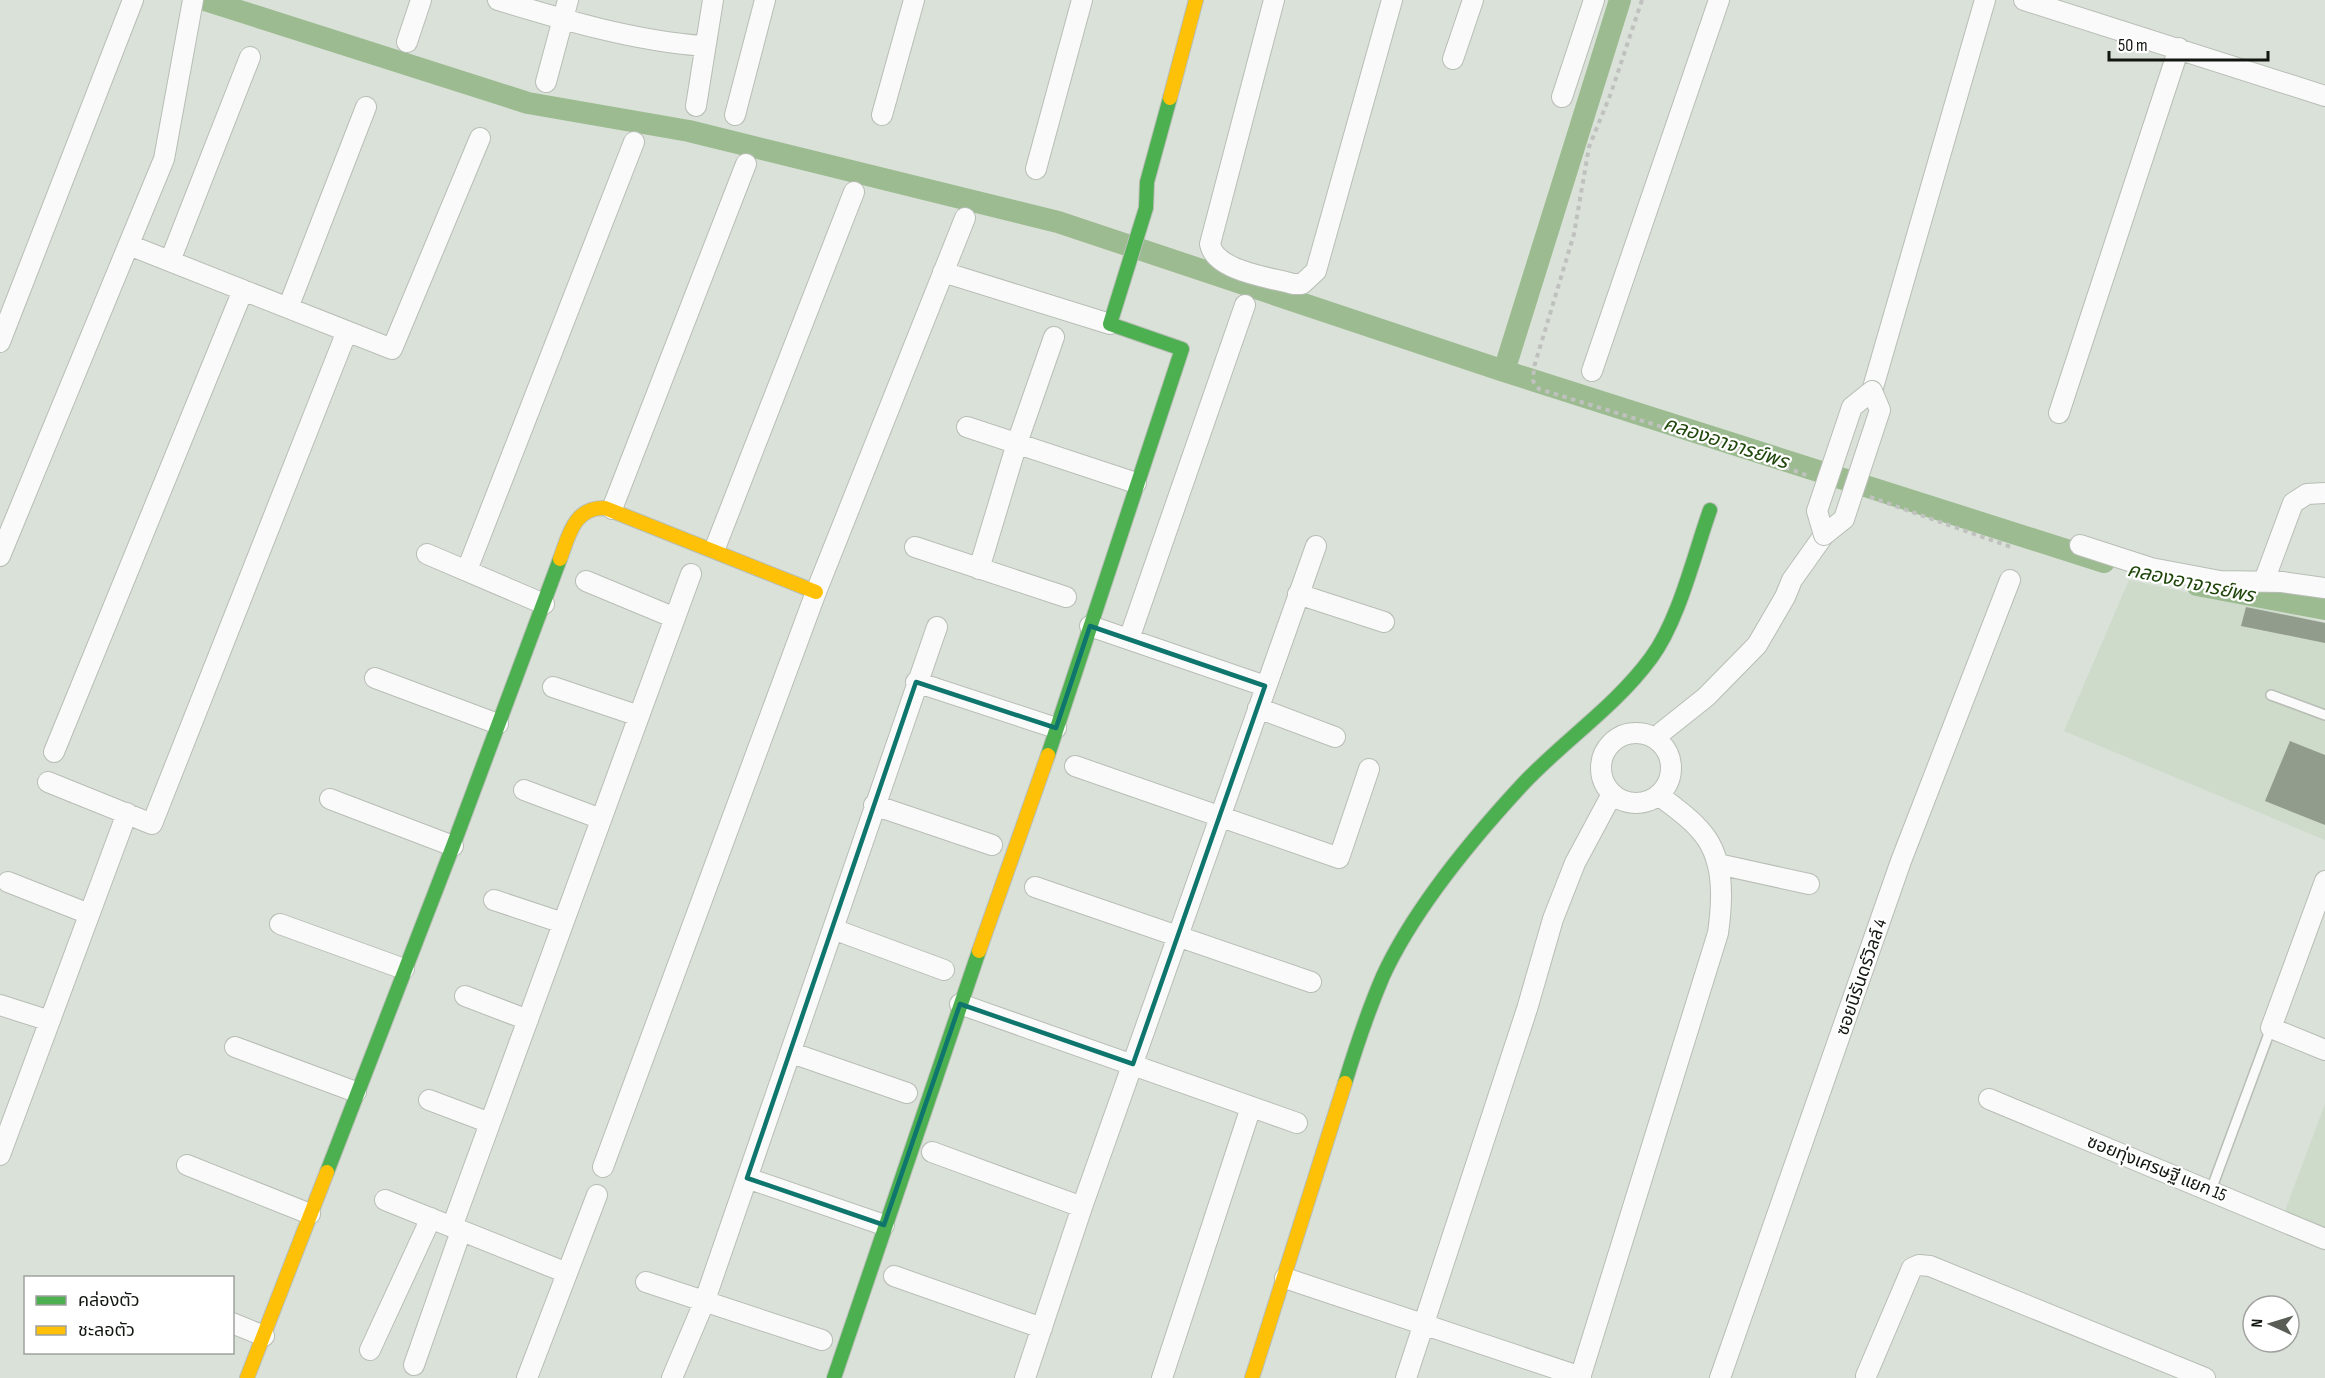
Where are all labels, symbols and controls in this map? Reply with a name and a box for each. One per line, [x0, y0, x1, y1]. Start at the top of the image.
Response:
scale bar [2109, 24, 2268, 62]
text: 50 m [2118, 35, 2148, 56]
water label: คลองอาจารย์พร [1660, 412, 1792, 475]
water label: คลองอาจารย์พร [2125, 558, 2258, 608]
street label: ซอยนิรันดร์วิลล์ 4 [1832, 916, 1891, 1038]
street label: ซอยทุ่งเศรษฐี แยก 15 [2084, 1131, 2230, 1206]
legend [24, 1276, 234, 1354]
text: คล่องตัว [78, 1290, 140, 1311]
north arrow [2241, 1294, 2301, 1354]
text: N [2248, 1318, 2267, 1328]
text: ชะลอตัว [78, 1320, 135, 1341]

